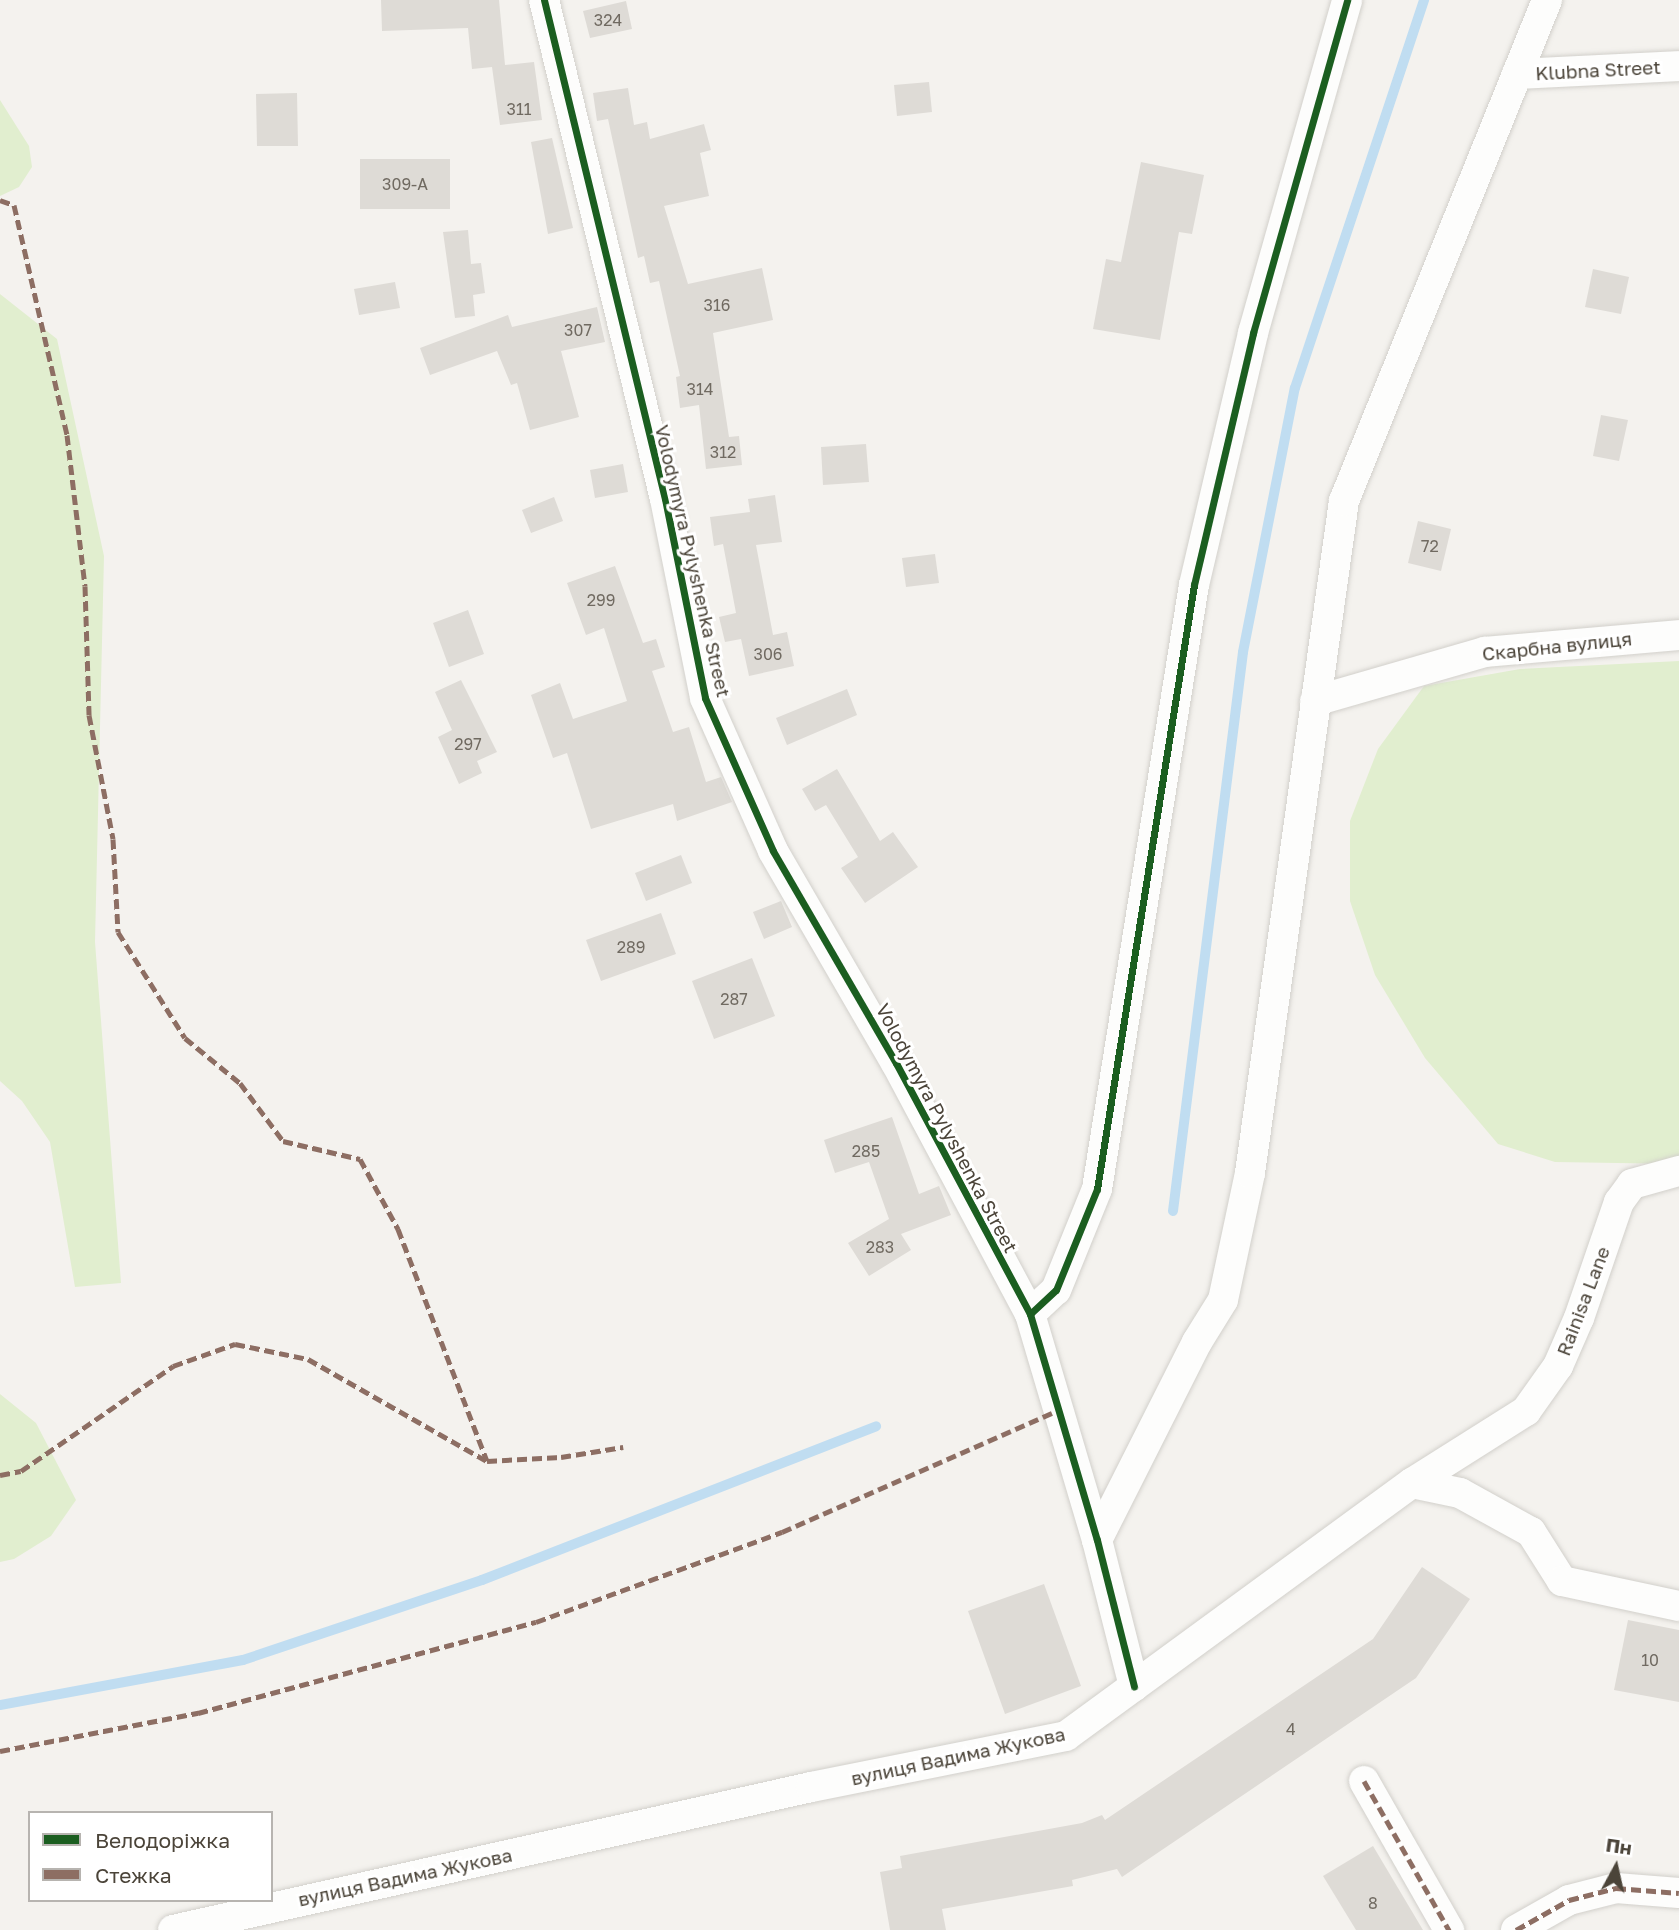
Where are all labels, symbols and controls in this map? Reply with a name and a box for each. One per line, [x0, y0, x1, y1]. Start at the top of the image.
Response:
house number: 324 [594, 10, 622, 30]
street label: Klubna Street [1535, 55, 1661, 85]
house number: 311 [507, 99, 531, 119]
house number: 309-А [382, 174, 428, 194]
house number: 316 [704, 295, 730, 315]
house number: 307 [564, 320, 592, 340]
house number: 314 [687, 379, 713, 399]
street label: Volodymyra Pylyshenka Street [651, 423, 735, 699]
house number: 312 [710, 442, 736, 462]
house number: 72 [1421, 536, 1439, 556]
house number: 299 [587, 590, 615, 610]
street label: Скарбна вулиця [1481, 627, 1633, 665]
house number: 306 [754, 644, 782, 664]
house number: 297 [454, 734, 482, 754]
house number: 289 [617, 937, 645, 957]
house number: 287 [720, 989, 748, 1009]
street label: Volodymyra Pylyshenka Street [871, 1000, 1023, 1256]
house number: 285 [852, 1141, 880, 1161]
house number: 283 [866, 1237, 894, 1257]
street label: Rainisa Lane [1552, 1243, 1614, 1359]
house number: 10 [1641, 1650, 1659, 1670]
house number: 4 [1286, 1719, 1296, 1739]
street label: вулиця Вадима Жукова [849, 1722, 1067, 1790]
legend [28, 1811, 273, 1902]
text: Велодоріжка [95, 1827, 230, 1853]
north arrow [1581, 1832, 1651, 1902]
text: Пн [1605, 1833, 1633, 1859]
street label: вулиця Вадима Жукова [296, 1843, 514, 1911]
text: Стежка [95, 1862, 172, 1888]
house number: 8 [1368, 1893, 1378, 1913]

